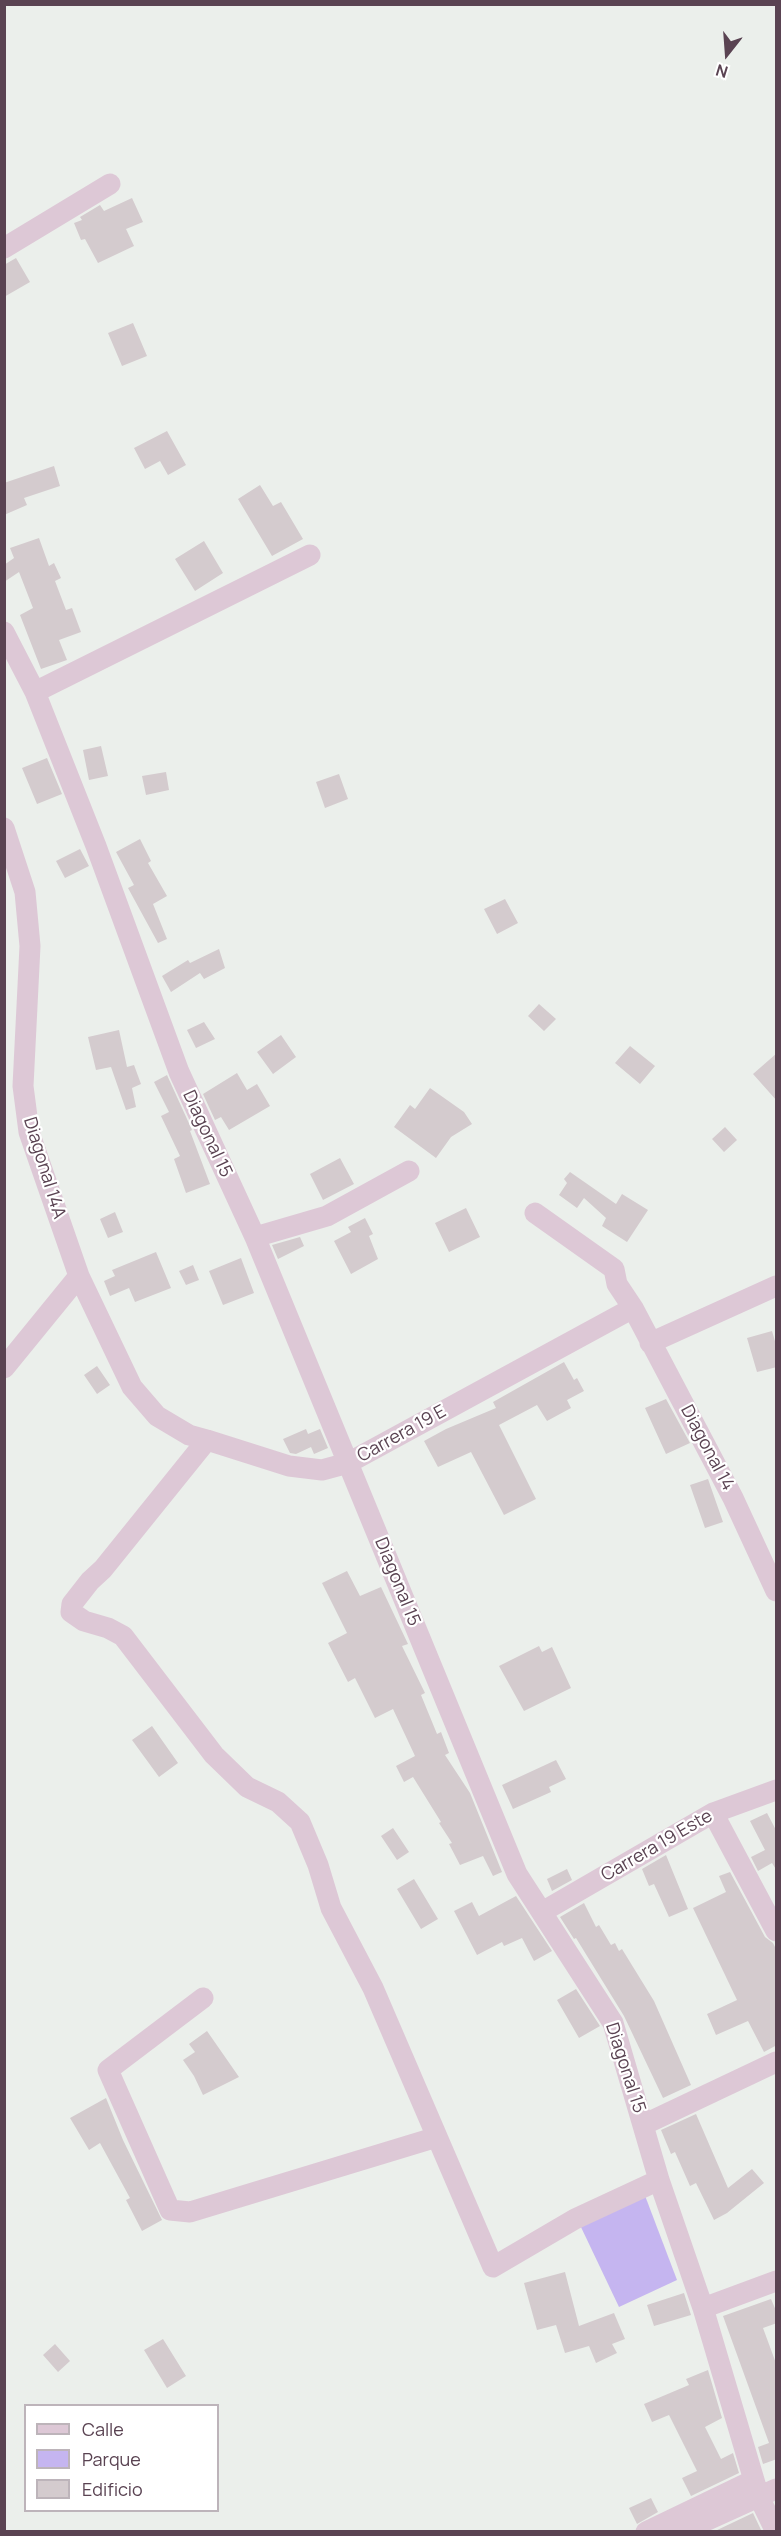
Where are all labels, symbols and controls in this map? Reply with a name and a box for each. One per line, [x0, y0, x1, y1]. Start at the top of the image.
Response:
north arrow [697, 24, 757, 84]
text: N [713, 59, 730, 83]
street label: Diagonal 15 [177, 1087, 237, 1181]
street label: Diagonal 14A [18, 1114, 70, 1222]
street label: Carrera 19 E [354, 1401, 450, 1467]
street label: Diagonal 14 [675, 1402, 739, 1494]
street label: Diagonal 15 [369, 1535, 425, 1629]
street label: Carrera 19 Este [598, 1805, 716, 1887]
street label: Diagonal 15 [600, 2020, 650, 2116]
legend [24, 2404, 219, 2512]
text: Calle [82, 2417, 124, 2441]
text: Parque [82, 2447, 141, 2471]
text: Edificio [82, 2477, 143, 2501]

